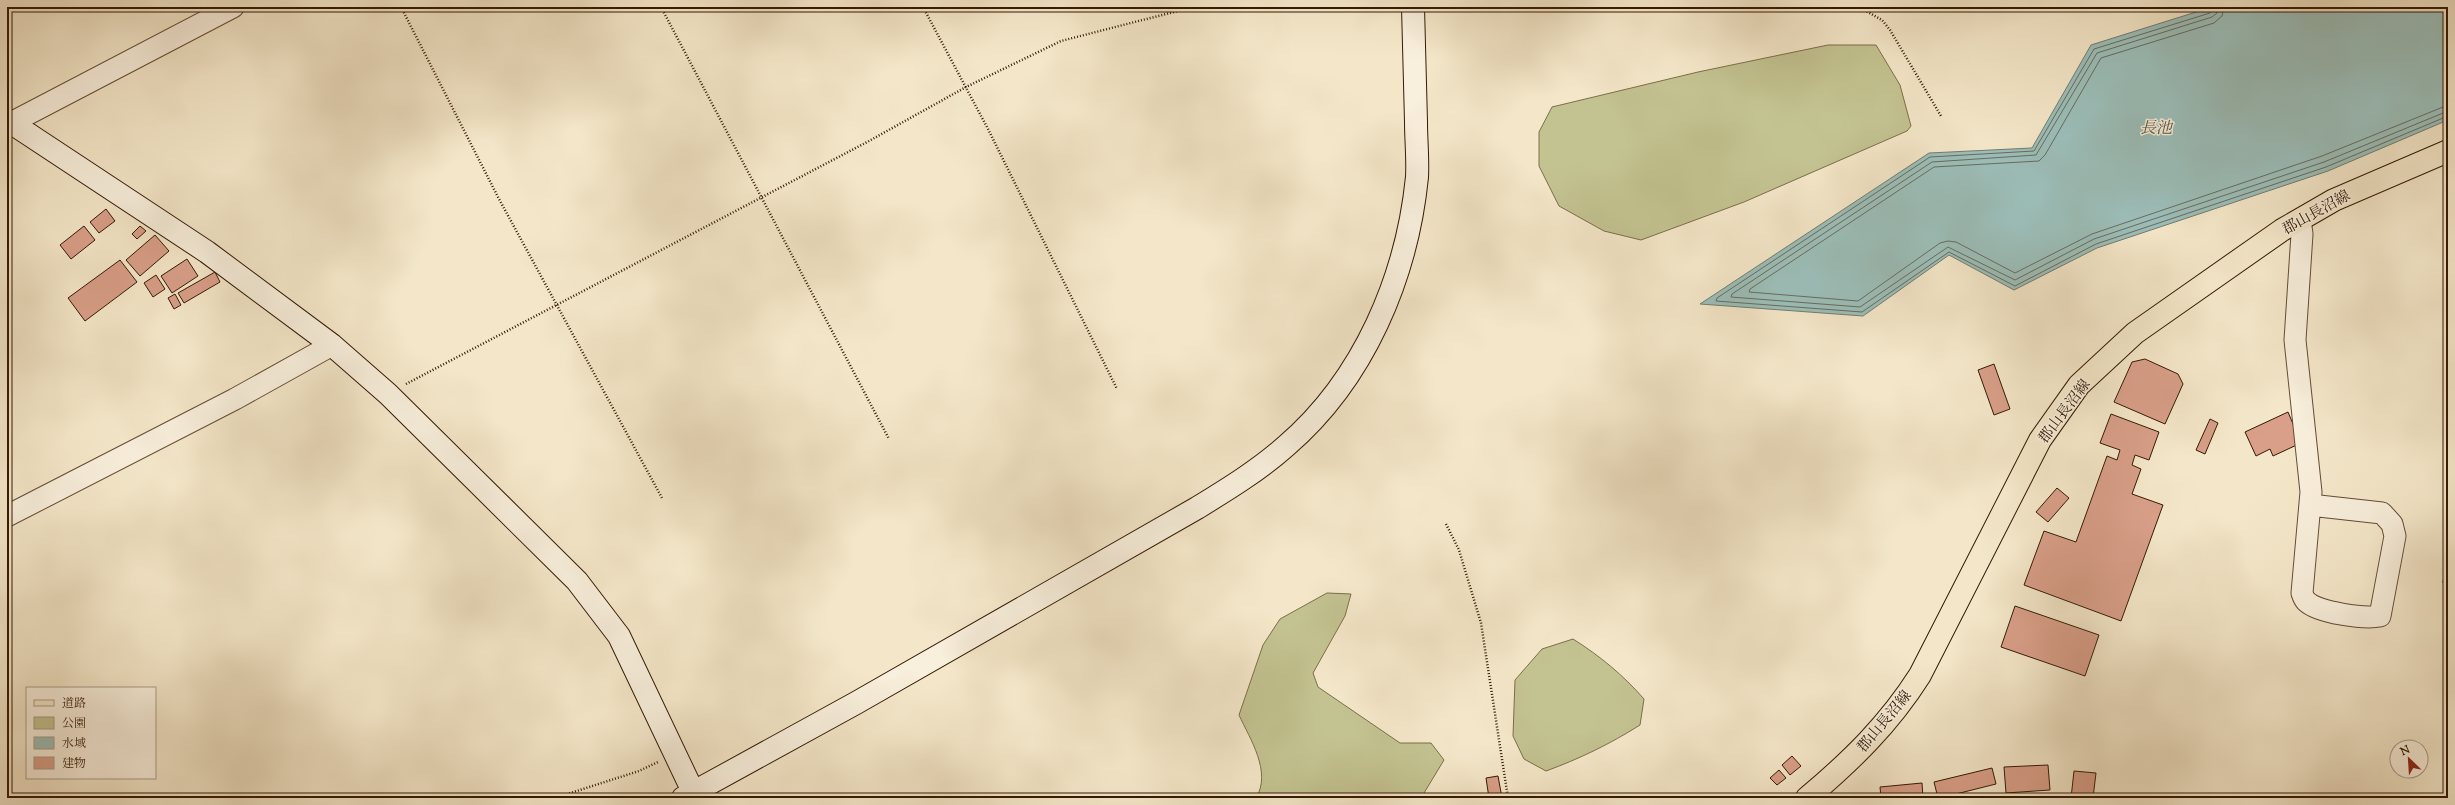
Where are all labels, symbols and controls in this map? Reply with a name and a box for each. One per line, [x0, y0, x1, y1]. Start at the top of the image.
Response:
water label: 長池 [2140, 118, 2174, 141]
street label: 郡山長沼線 [2279, 186, 2355, 241]
street label: 郡山長沼線 [2034, 376, 2096, 448]
street label: 郡山長沼線 [1853, 686, 1917, 757]
legend [26, 687, 156, 779]
text: 道路 [62, 695, 86, 713]
text: 公園 [62, 715, 86, 733]
text: 水域 [62, 735, 86, 753]
north arrow [2389, 739, 2429, 779]
text: N [2397, 742, 2413, 760]
text: 建物 [62, 755, 86, 773]

